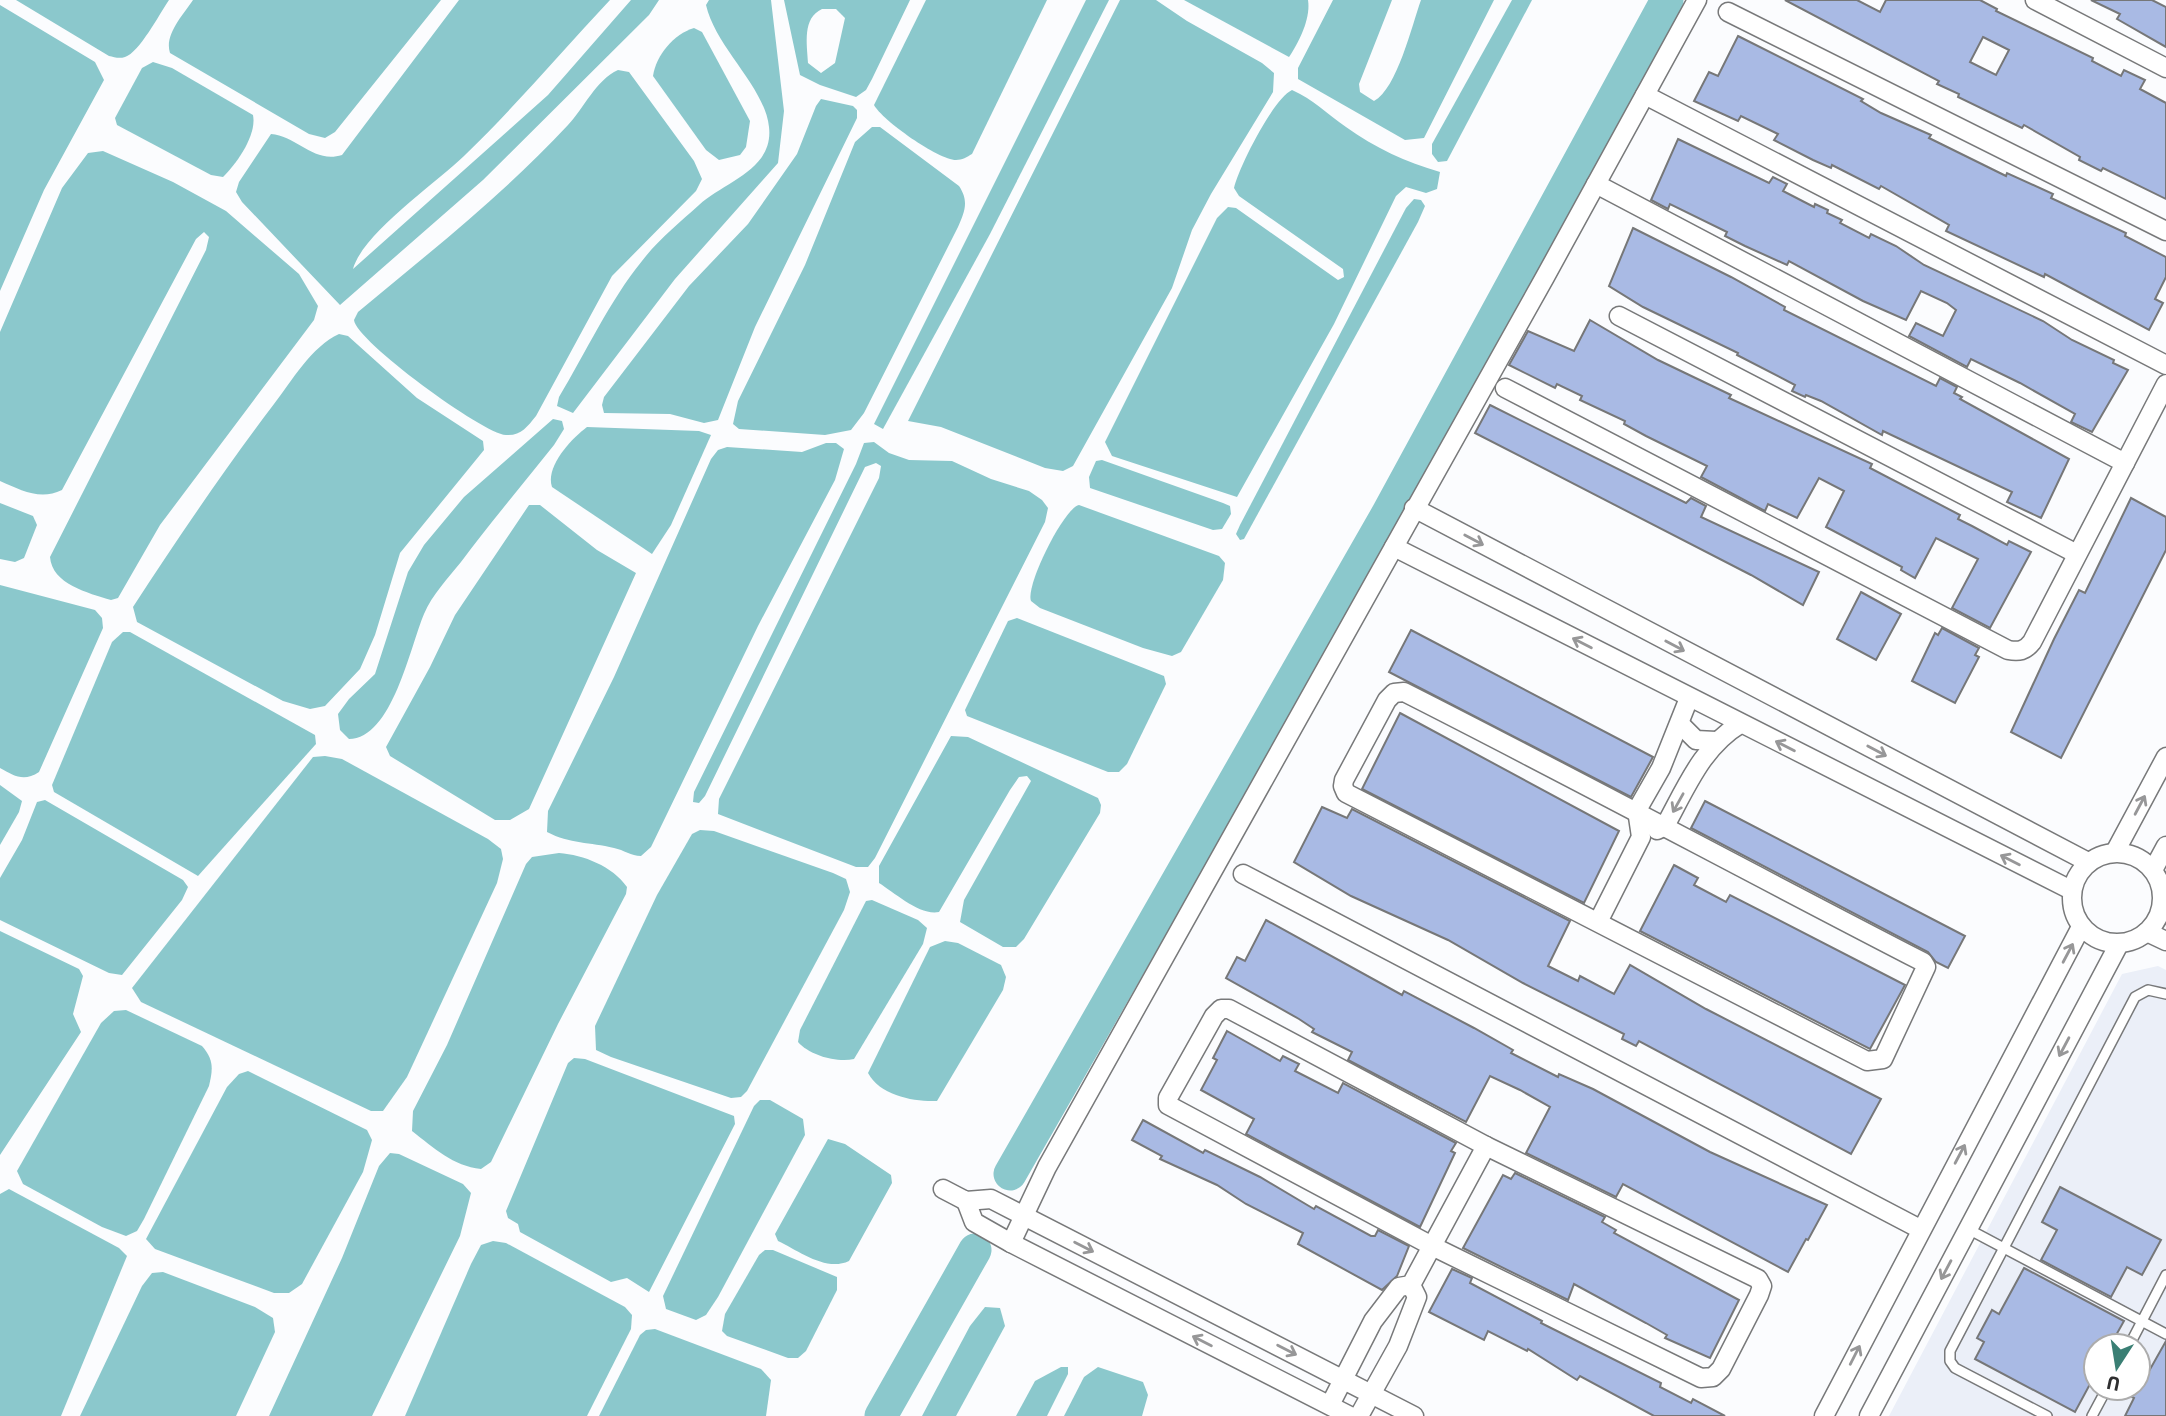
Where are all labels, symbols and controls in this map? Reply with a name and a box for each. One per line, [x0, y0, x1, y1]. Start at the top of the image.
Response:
one-way arrow [1463, 534, 1484, 547]
one-way arrow [1572, 636, 1593, 650]
one-way arrow [1665, 639, 1685, 653]
one-way arrow [1775, 739, 1796, 753]
one-way arrow [1866, 745, 1887, 759]
one-way arrow [1671, 792, 1685, 812]
one-way arrow [2134, 795, 2148, 816]
one-way arrow [2000, 852, 2021, 866]
one-way arrow [2061, 943, 2075, 964]
one-way arrow [2057, 1037, 2071, 1057]
one-way arrow [1953, 1144, 1967, 1164]
one-way arrow [1073, 1240, 1094, 1254]
one-way arrow [1939, 1259, 1953, 1280]
north arrow [2082, 1332, 2152, 1402]
one-way arrow [1192, 1333, 1213, 1347]
one-way arrow [1276, 1344, 1297, 1358]
one-way arrow [1849, 1345, 1862, 1366]
text: U [2105, 1371, 2122, 1397]

